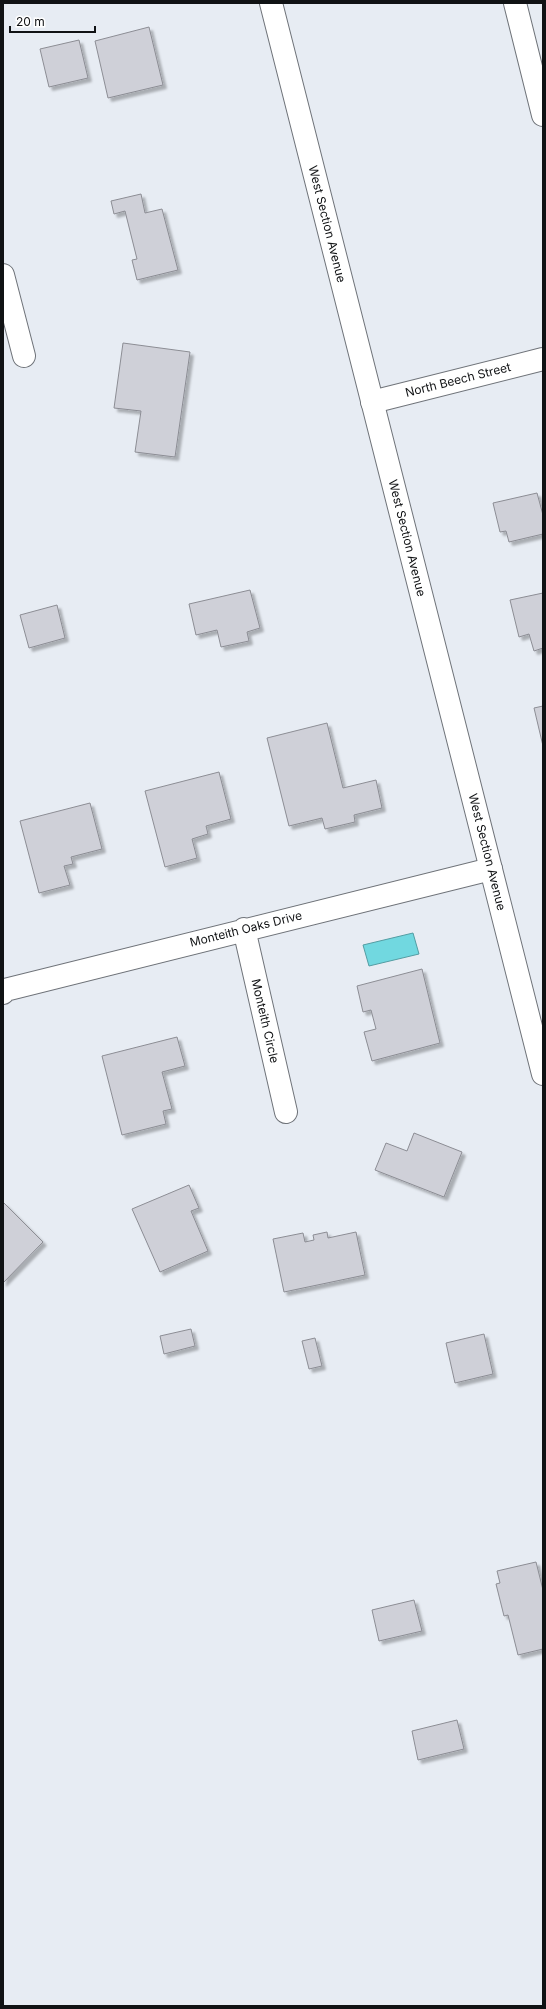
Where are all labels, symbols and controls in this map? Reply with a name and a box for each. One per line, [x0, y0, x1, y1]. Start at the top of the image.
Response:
scale bar [10, 8, 95, 34]
text: 20 m [16, 14, 45, 29]
street label: West Section Avenue [306, 164, 349, 284]
street label: North Beech Street [403, 359, 512, 400]
street label: West Section Avenue [386, 478, 429, 598]
street label: West Section Avenue [466, 792, 509, 912]
street label: Monteith Oaks Drive [188, 907, 304, 950]
street label: Monteith Circle [249, 977, 282, 1064]

